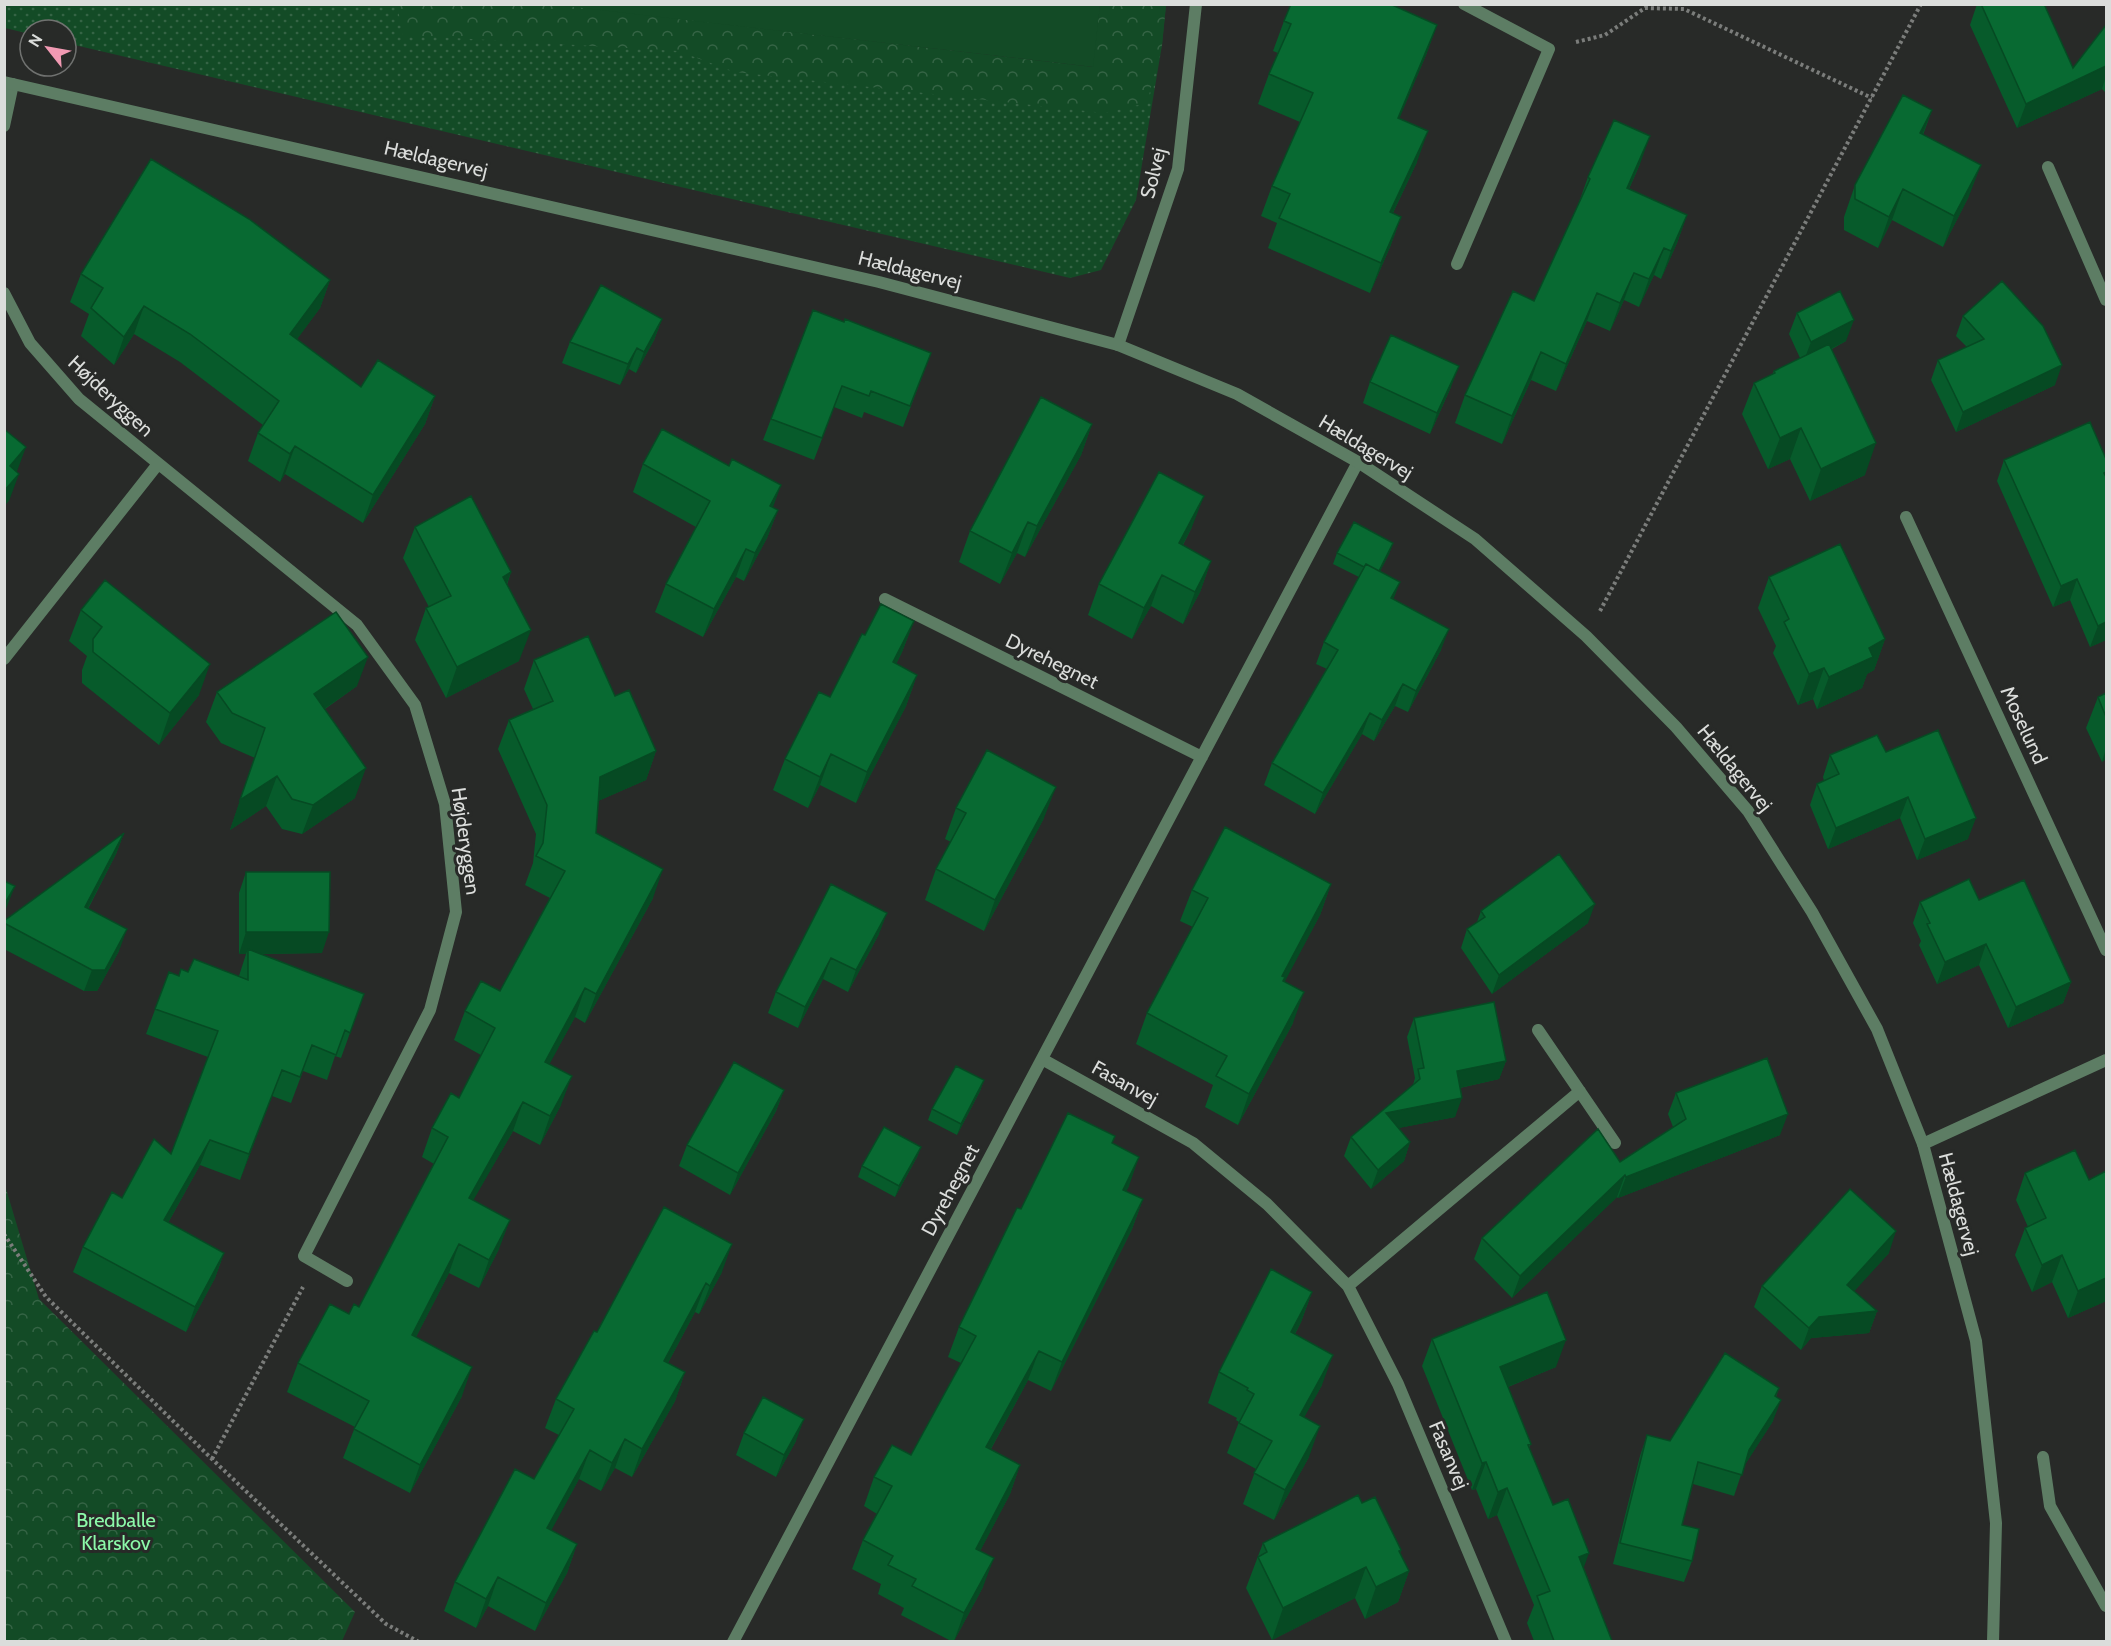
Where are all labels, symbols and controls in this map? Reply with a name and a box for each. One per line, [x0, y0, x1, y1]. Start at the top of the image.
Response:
north arrow [18, 18, 78, 78]
text: N [25, 31, 47, 50]
street label: Hældagervej [382, 135, 490, 183]
street label: Solvej [1135, 145, 1171, 201]
street label: Hældagervej [856, 246, 964, 294]
street label: Højderyggen [63, 350, 159, 442]
street label: Hældagervej [1315, 410, 1417, 484]
street label: Dyrehegnet [1002, 628, 1102, 694]
street label: Moselund [1996, 682, 2052, 768]
street label: Hældagervej [1692, 719, 1778, 817]
street label: Højderyggen [447, 786, 485, 896]
street label: Fasanvej [1088, 1055, 1162, 1111]
street label: Dyrehegnet [916, 1140, 984, 1240]
street label: Hældagervej [1934, 1150, 1984, 1258]
street label: Fasanvej [1424, 1417, 1474, 1493]
park label: Bredballe Klarskov [76, 1508, 156, 1555]

